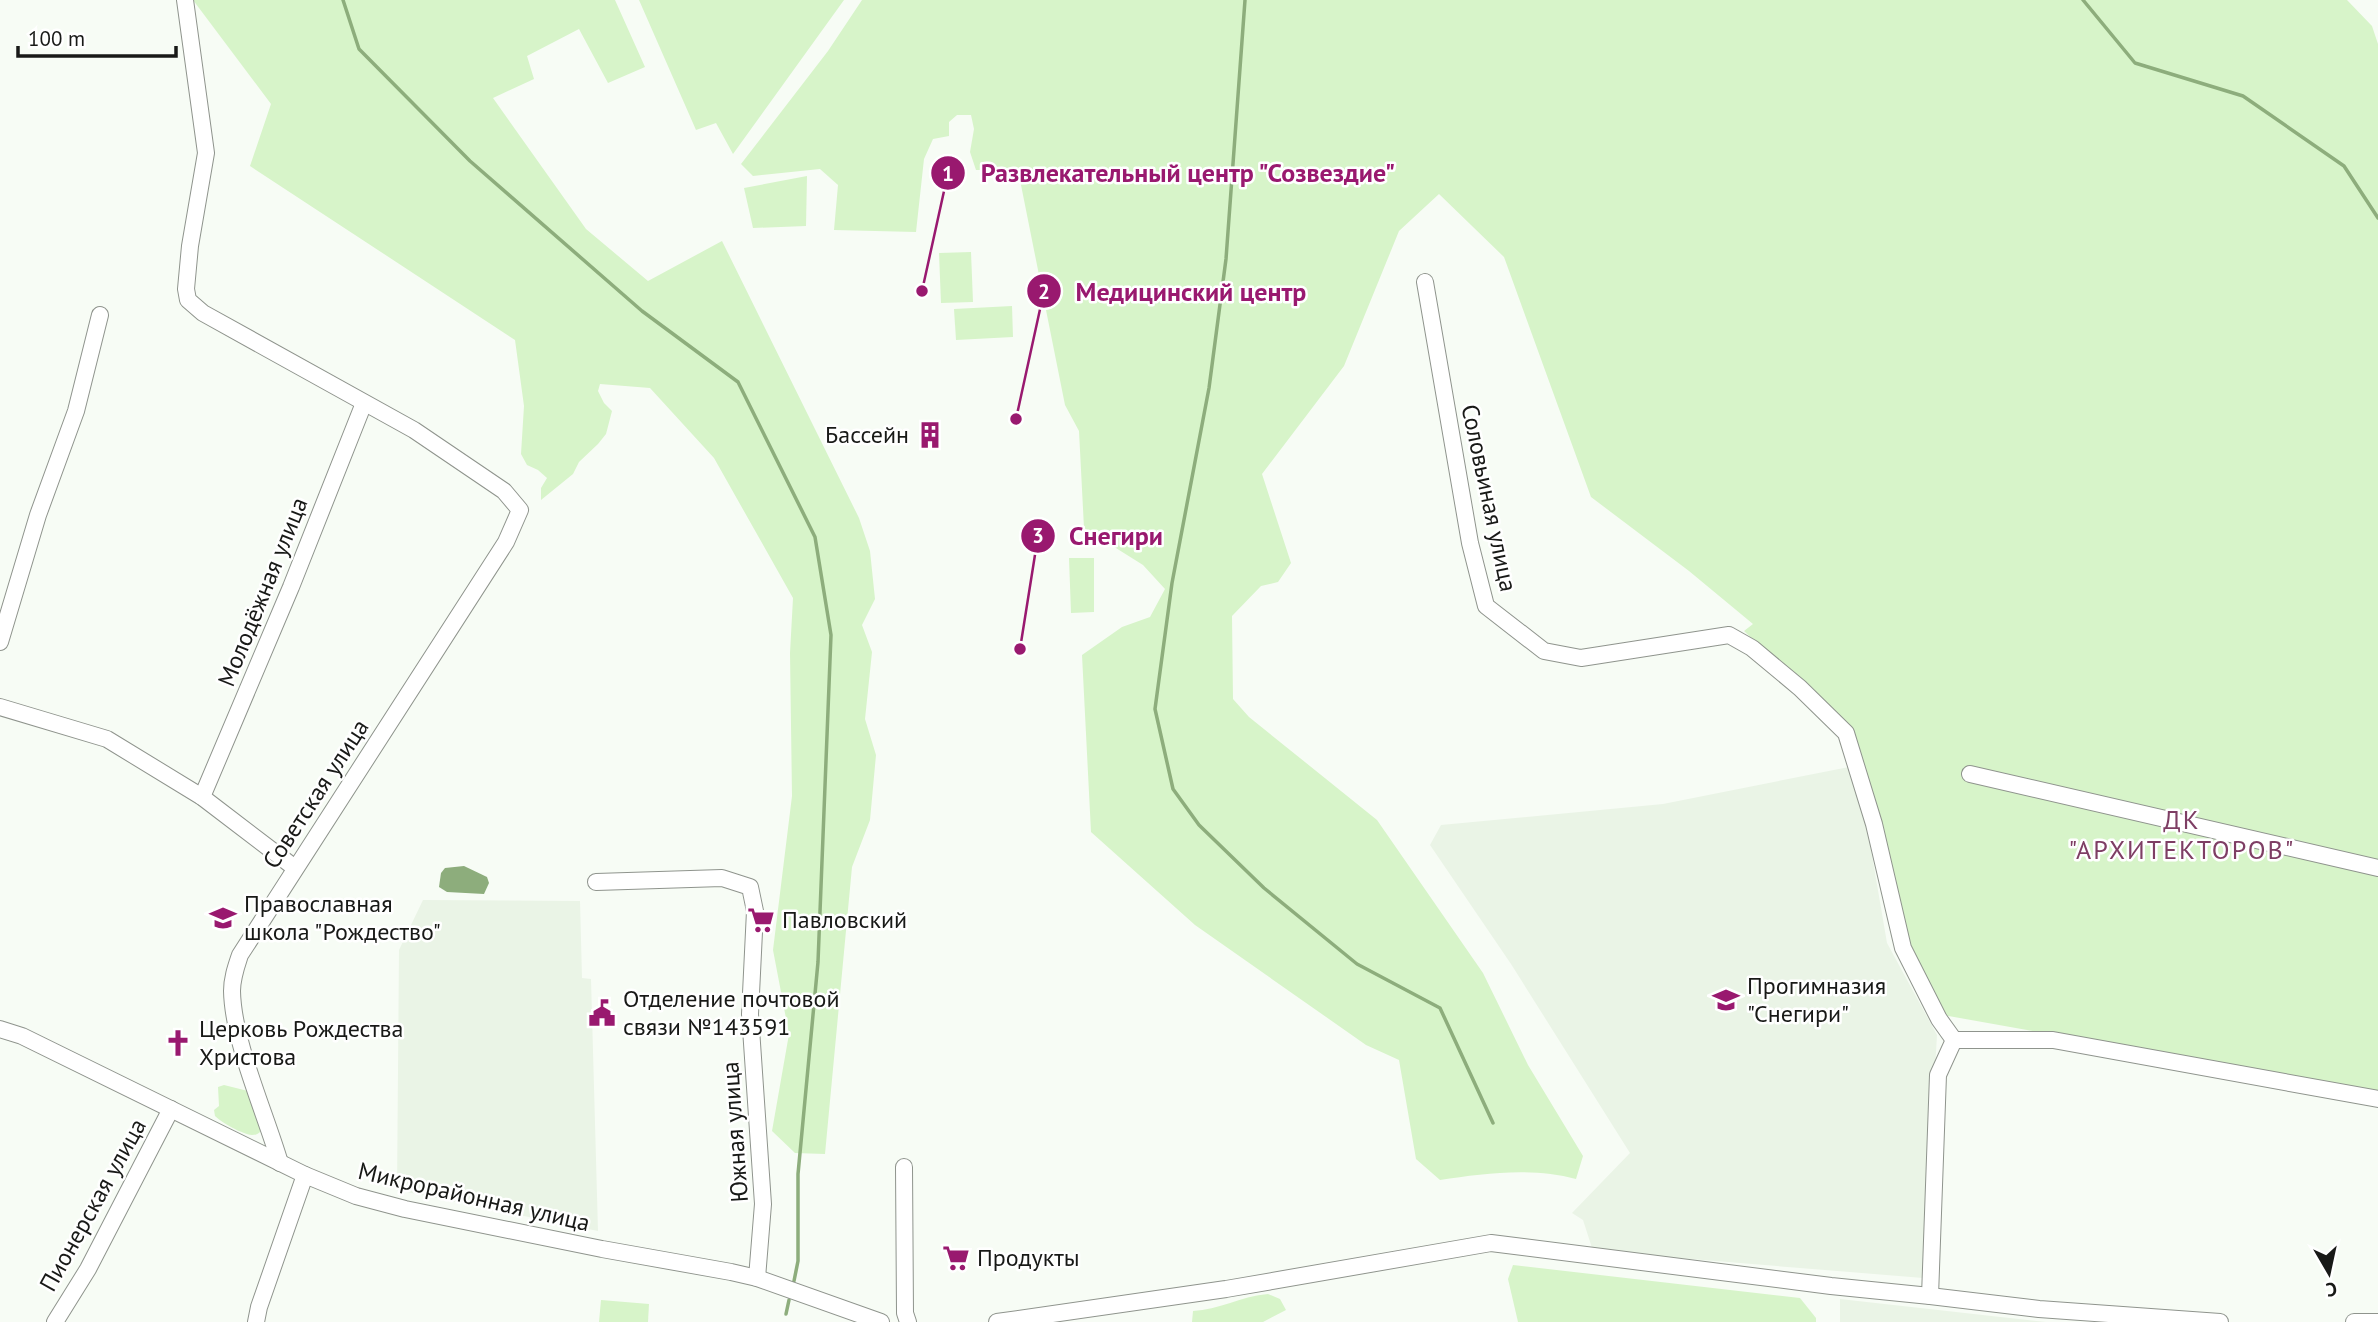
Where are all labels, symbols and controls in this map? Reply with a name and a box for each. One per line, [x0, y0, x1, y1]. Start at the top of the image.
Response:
scale bar [18, 14, 175, 58]
text: 100 m [28, 25, 85, 52]
callout: Развлекательный центр "Созвездие" [931, 150, 1411, 197]
text: Развлекательный центр "Созвездие" [981, 156, 1395, 189]
text: 1 [942, 160, 954, 187]
callout: Медицинский центр [1026, 268, 1320, 315]
text: Медицинский центр [1076, 275, 1306, 308]
text: 2 [1038, 278, 1050, 305]
street label: Соловьиная улица [1455, 402, 1524, 594]
place label: Бассейн [825, 419, 909, 450]
building icon: Бассейн [915, 420, 945, 450]
street label: Молодёжная улица [210, 493, 315, 691]
callout: Снегири [1020, 513, 1177, 560]
text: Снегири [1069, 519, 1163, 552]
text: 3 [1032, 522, 1044, 549]
street label: Советская улица [256, 713, 375, 874]
district label: ДК "АРХИТЕКТОРОВ" [2069, 803, 2295, 866]
place label: Православная школа "Рождество" [244, 888, 441, 947]
school or university icon: Православная школа "Рождество" [208, 903, 238, 933]
place label: Павловский [782, 904, 907, 935]
supermarket icon: Павловский [746, 905, 776, 935]
place label: Прогимназия "Снегири" [1747, 970, 1886, 1029]
place label: Отделение почтовой связи №143591 [623, 983, 839, 1042]
school or university icon: Прогимназия "Снегири" [1711, 985, 1741, 1015]
public building icon: Отделение почтовой связи №143591 [587, 998, 617, 1028]
place label: Церковь Рождества Христова [199, 1013, 403, 1072]
church icon: Церковь Рождества Христова [163, 1028, 193, 1058]
street label: Южная улица [714, 1061, 755, 1203]
street label: Пионерская улица [32, 1113, 153, 1297]
street label: Микрорайонная улица [355, 1155, 593, 1238]
north arrow [2294, 1238, 2364, 1308]
place label: Продукты [977, 1242, 1080, 1273]
supermarket icon: Продукты [941, 1243, 971, 1273]
text: С [2324, 1277, 2339, 1303]

